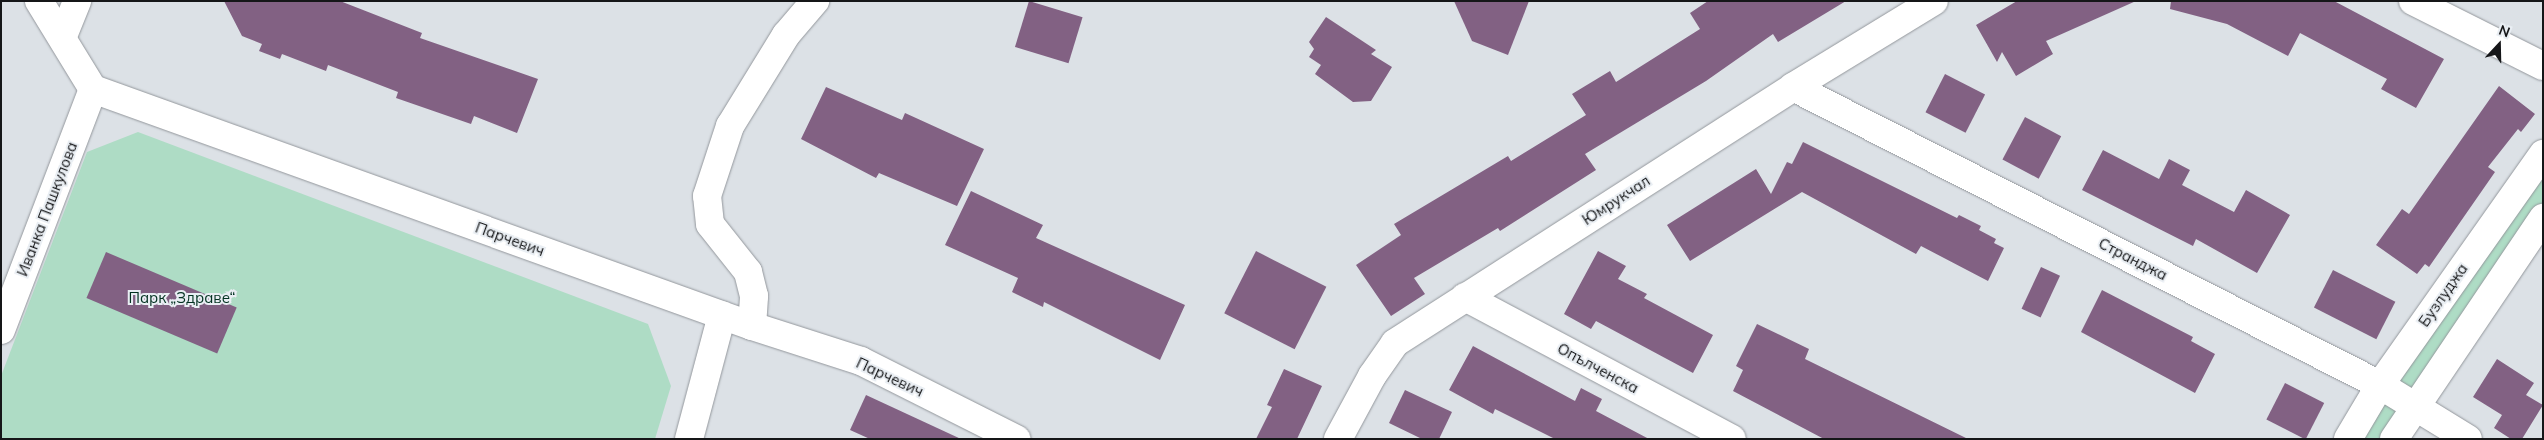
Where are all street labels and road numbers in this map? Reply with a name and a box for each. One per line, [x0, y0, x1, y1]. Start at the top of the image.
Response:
street label: Иванка Пашкулова [13, 139, 81, 279]
street label: Юмрукчал [1579, 171, 1653, 229]
street label: Парчевич [473, 218, 547, 260]
street label: Странджа [2096, 234, 2170, 284]
street label: Бузлуджа [2415, 260, 2471, 330]
street label: Опълченска [1554, 339, 1642, 397]
street label: Парчевич [853, 354, 927, 400]

